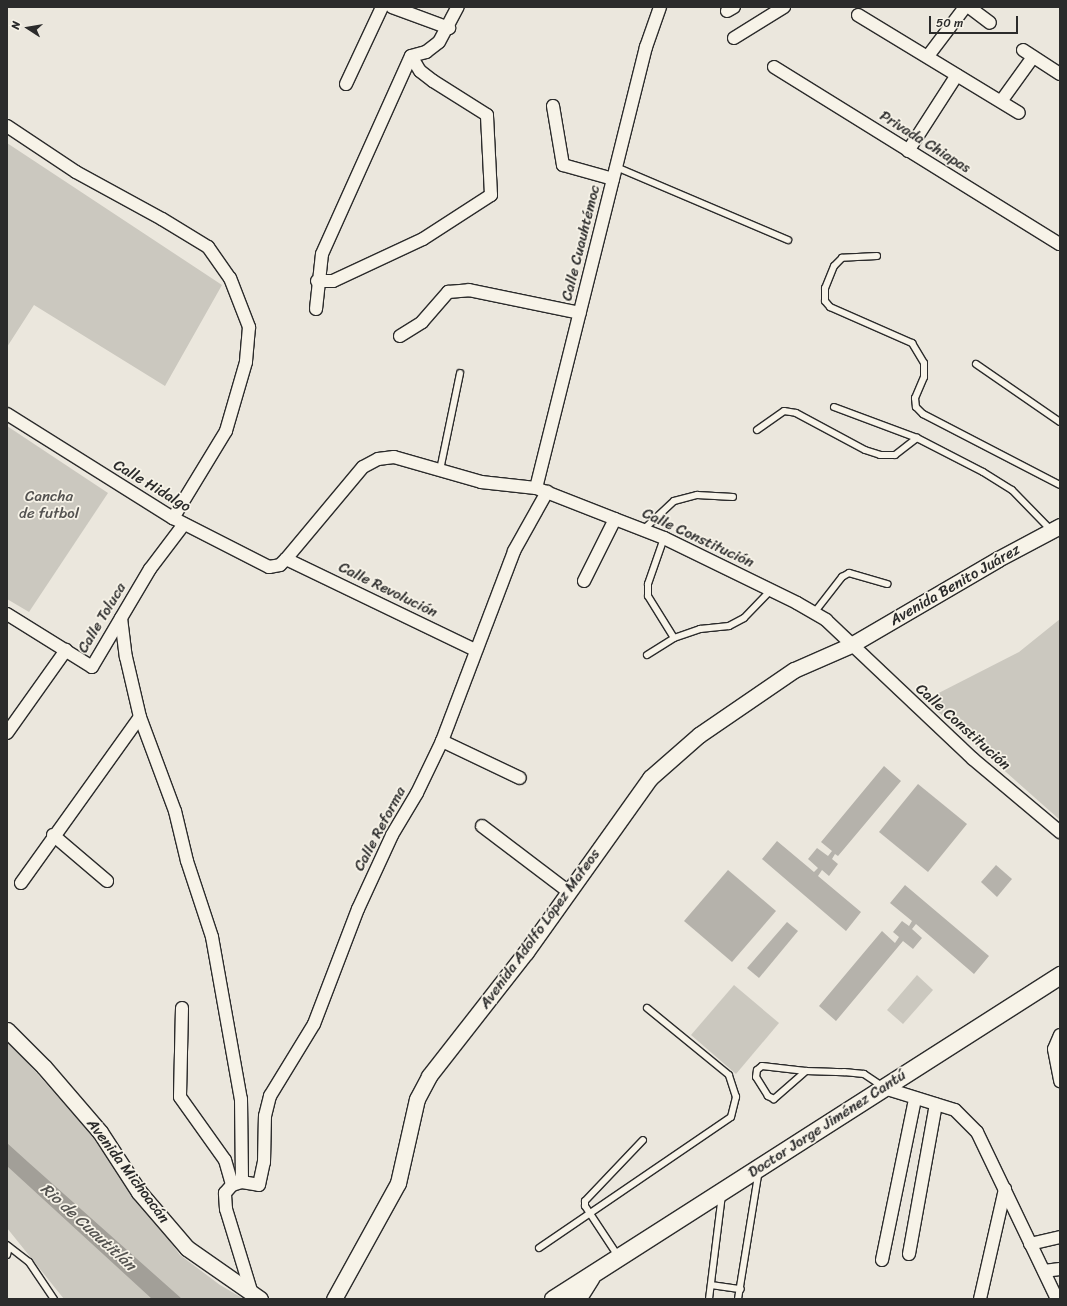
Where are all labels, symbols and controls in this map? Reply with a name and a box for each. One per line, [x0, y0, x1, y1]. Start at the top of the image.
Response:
north arrow [8, 8, 48, 48]
scale bar [931, 8, 1020, 34]
text: 50 m [936, 12, 963, 34]
text: N [6, 20, 26, 31]
street label: Privada Chiapas [876, 107, 974, 177]
street label: Calle Cuauhtémoc [558, 183, 604, 303]
street label: Calle Hidalgo [110, 456, 194, 516]
park label: Cancha de futbol [19, 487, 79, 522]
street label: Calle Constitución [639, 504, 757, 572]
street label: Avenida Benito Juárez [887, 540, 1023, 630]
street label: Calle Revolución [335, 558, 441, 622]
street label: Calle Toluca [74, 580, 130, 656]
street label: Calle Constitución [912, 680, 1014, 774]
street label: Calle Reforma [350, 784, 410, 874]
street label: Avenida Adolfo López Mateos [476, 846, 604, 1012]
street label: Doctor Jorge Jiménez Cantú [744, 1066, 910, 1182]
street label: Avenida Michoacán [83, 1115, 173, 1227]
water label: Rio de Cuautitlán [36, 1179, 140, 1275]

